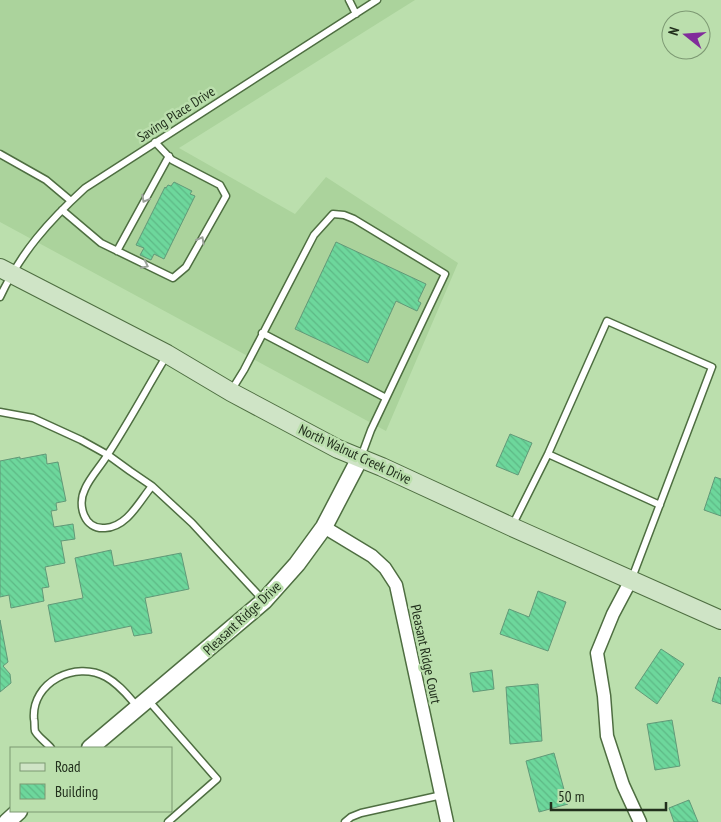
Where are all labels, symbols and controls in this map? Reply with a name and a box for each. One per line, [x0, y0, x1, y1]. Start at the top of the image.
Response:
north arrow [661, 10, 711, 60]
text: N [664, 25, 683, 37]
street label: Saving Place Drive [134, 82, 219, 146]
one-way arrow [142, 194, 152, 203]
one-way arrow [195, 236, 205, 245]
one-way arrow [140, 259, 149, 269]
street label: North Walnut Creek Drive [296, 420, 414, 488]
street label: Pleasant Ridge Drive [199, 577, 285, 659]
street label: Pleasant Ridge Court [407, 603, 445, 705]
legend [10, 747, 172, 812]
text: Road [55, 757, 81, 776]
scale bar [551, 780, 666, 812]
text: Building [55, 782, 98, 801]
text: 50 m [558, 787, 584, 806]

